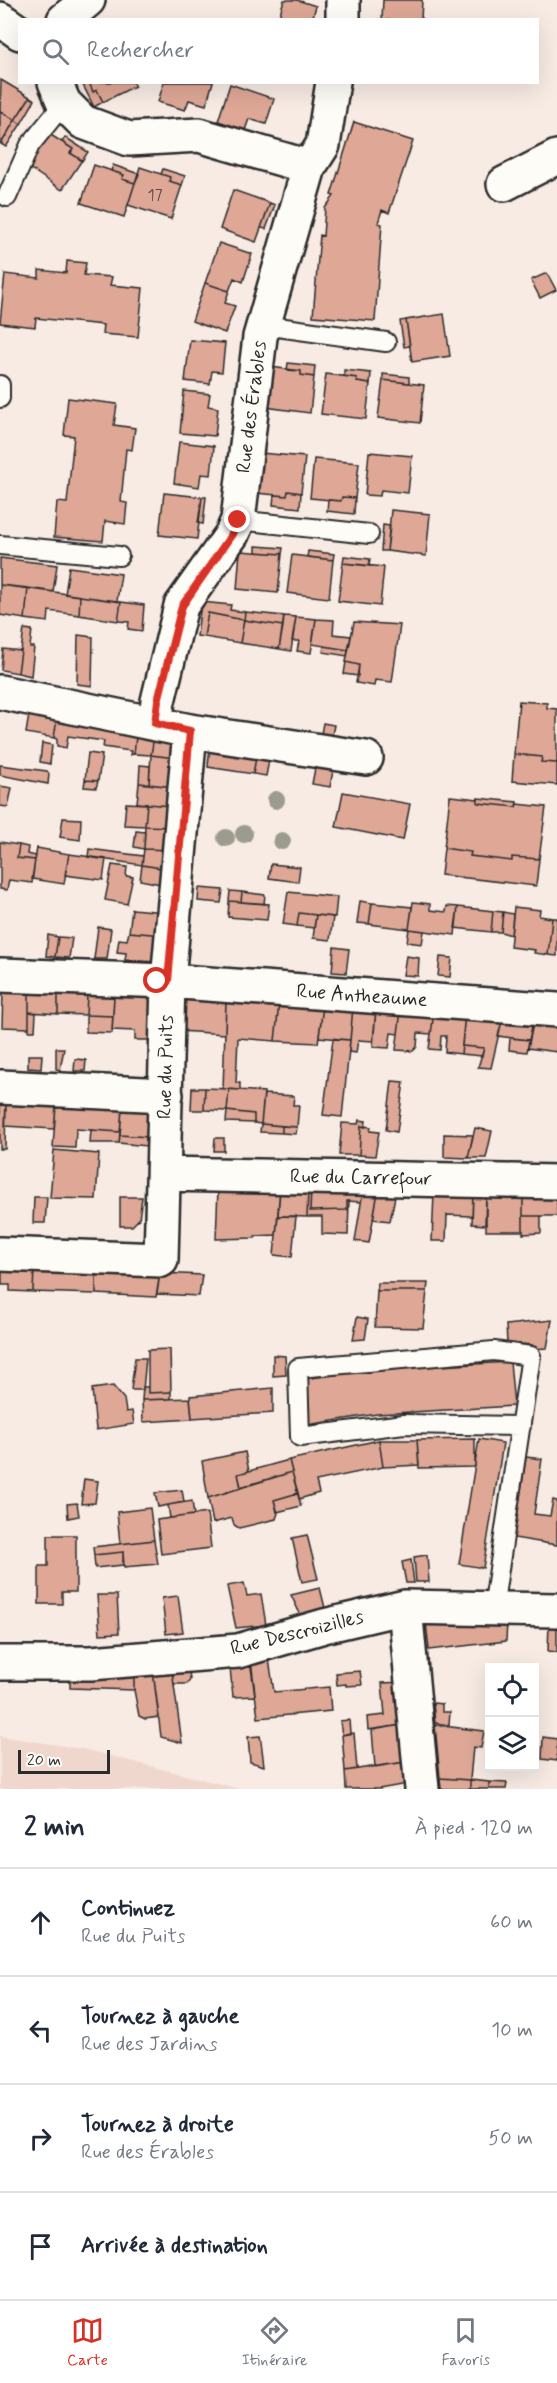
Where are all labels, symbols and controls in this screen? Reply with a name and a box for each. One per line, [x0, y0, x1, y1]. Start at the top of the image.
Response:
search box [18, 18, 539, 84]
icon: search [39, 35, 72, 68]
text: Rechercher [87, 37, 194, 65]
house number: 17 [147, 185, 163, 206]
street label: Rue des Érables [230, 339, 274, 475]
route end [224, 506, 250, 532]
route start [143, 967, 169, 993]
street label: Rue Antheaume [296, 978, 429, 1014]
street label: Rue du Puits [152, 1014, 180, 1119]
street label: Rue du Carrefour [290, 1163, 432, 1195]
street label: Rue Descroizilles [228, 1603, 367, 1663]
map controls [485, 1663, 539, 1771]
button: locate [485, 1663, 539, 1717]
button: layers [485, 1717, 539, 1771]
scale bar [18, 1747, 110, 1774]
text: 20 m [27, 1750, 61, 1771]
text: 2 min [24, 1811, 85, 1845]
text: À pied · 120 m [415, 1815, 533, 1842]
text: Continuez [81, 1895, 175, 1923]
icon: ahead [24, 1906, 57, 1939]
text: 60 m [490, 1909, 533, 1936]
text: Rue du Puits [81, 1923, 185, 1950]
text: Tournez à gauche [81, 2003, 239, 2031]
icon: left [24, 2014, 57, 2047]
text: 10 m [491, 2017, 533, 2044]
text: Rue des Jardins [81, 2031, 218, 2058]
text: Tournez à droite [81, 2111, 234, 2139]
icon: right [24, 2122, 57, 2155]
text: 50 m [488, 2125, 533, 2152]
text: Rue des Érables [81, 2139, 214, 2166]
icon: arrive [24, 2230, 57, 2263]
text: Arrivée à destination [81, 2232, 268, 2260]
tab: Carte [67, 2314, 108, 2371]
tab: Itinéraire [242, 2314, 308, 2371]
tab: Favoris [441, 2314, 490, 2371]

